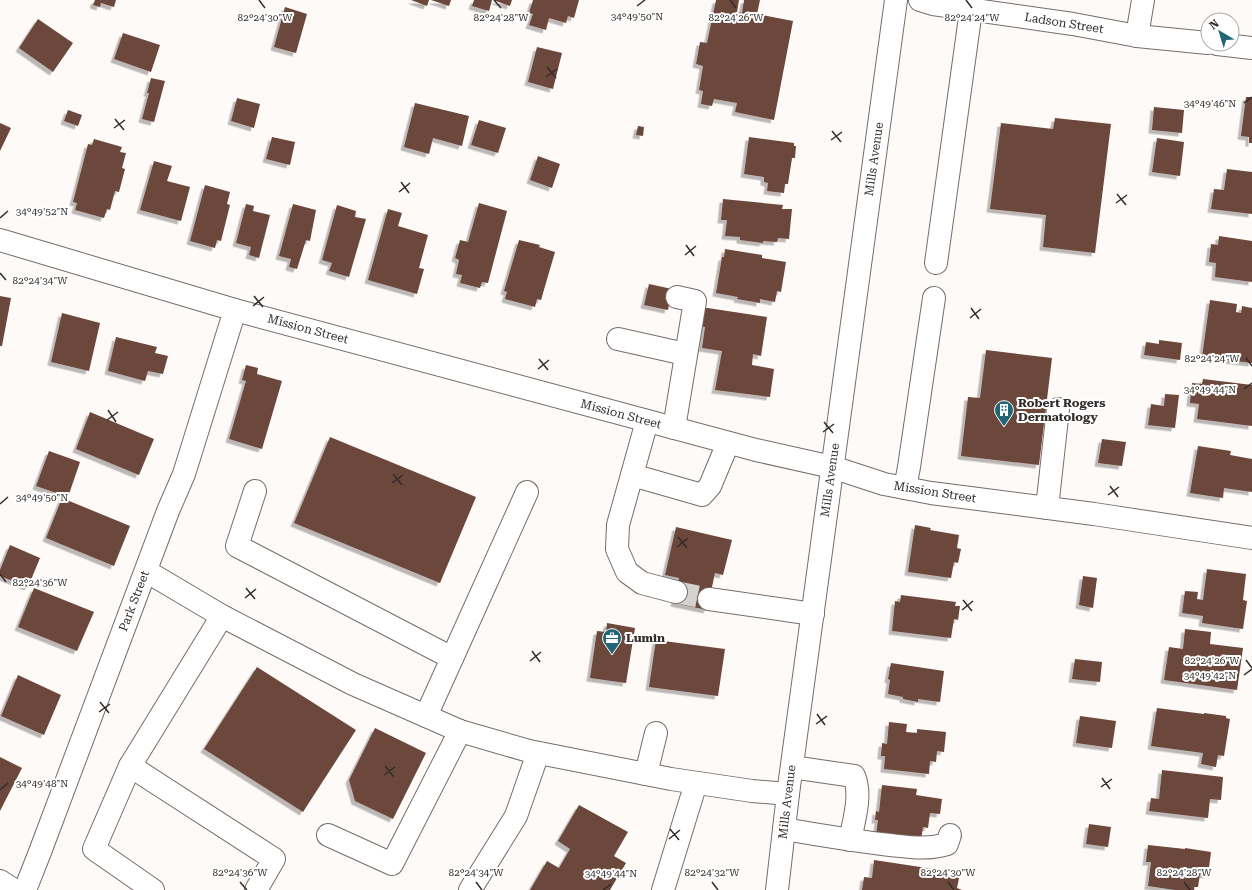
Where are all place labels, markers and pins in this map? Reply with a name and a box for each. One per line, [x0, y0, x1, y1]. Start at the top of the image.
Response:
place label: Robert Rogers Dermatology [1018, 396, 1105, 424]
building icon: Robert Rogers Dermatology [993, 399, 1015, 427]
office icon: Lumin [601, 627, 623, 655]
place label: Lumin [626, 631, 665, 645]

